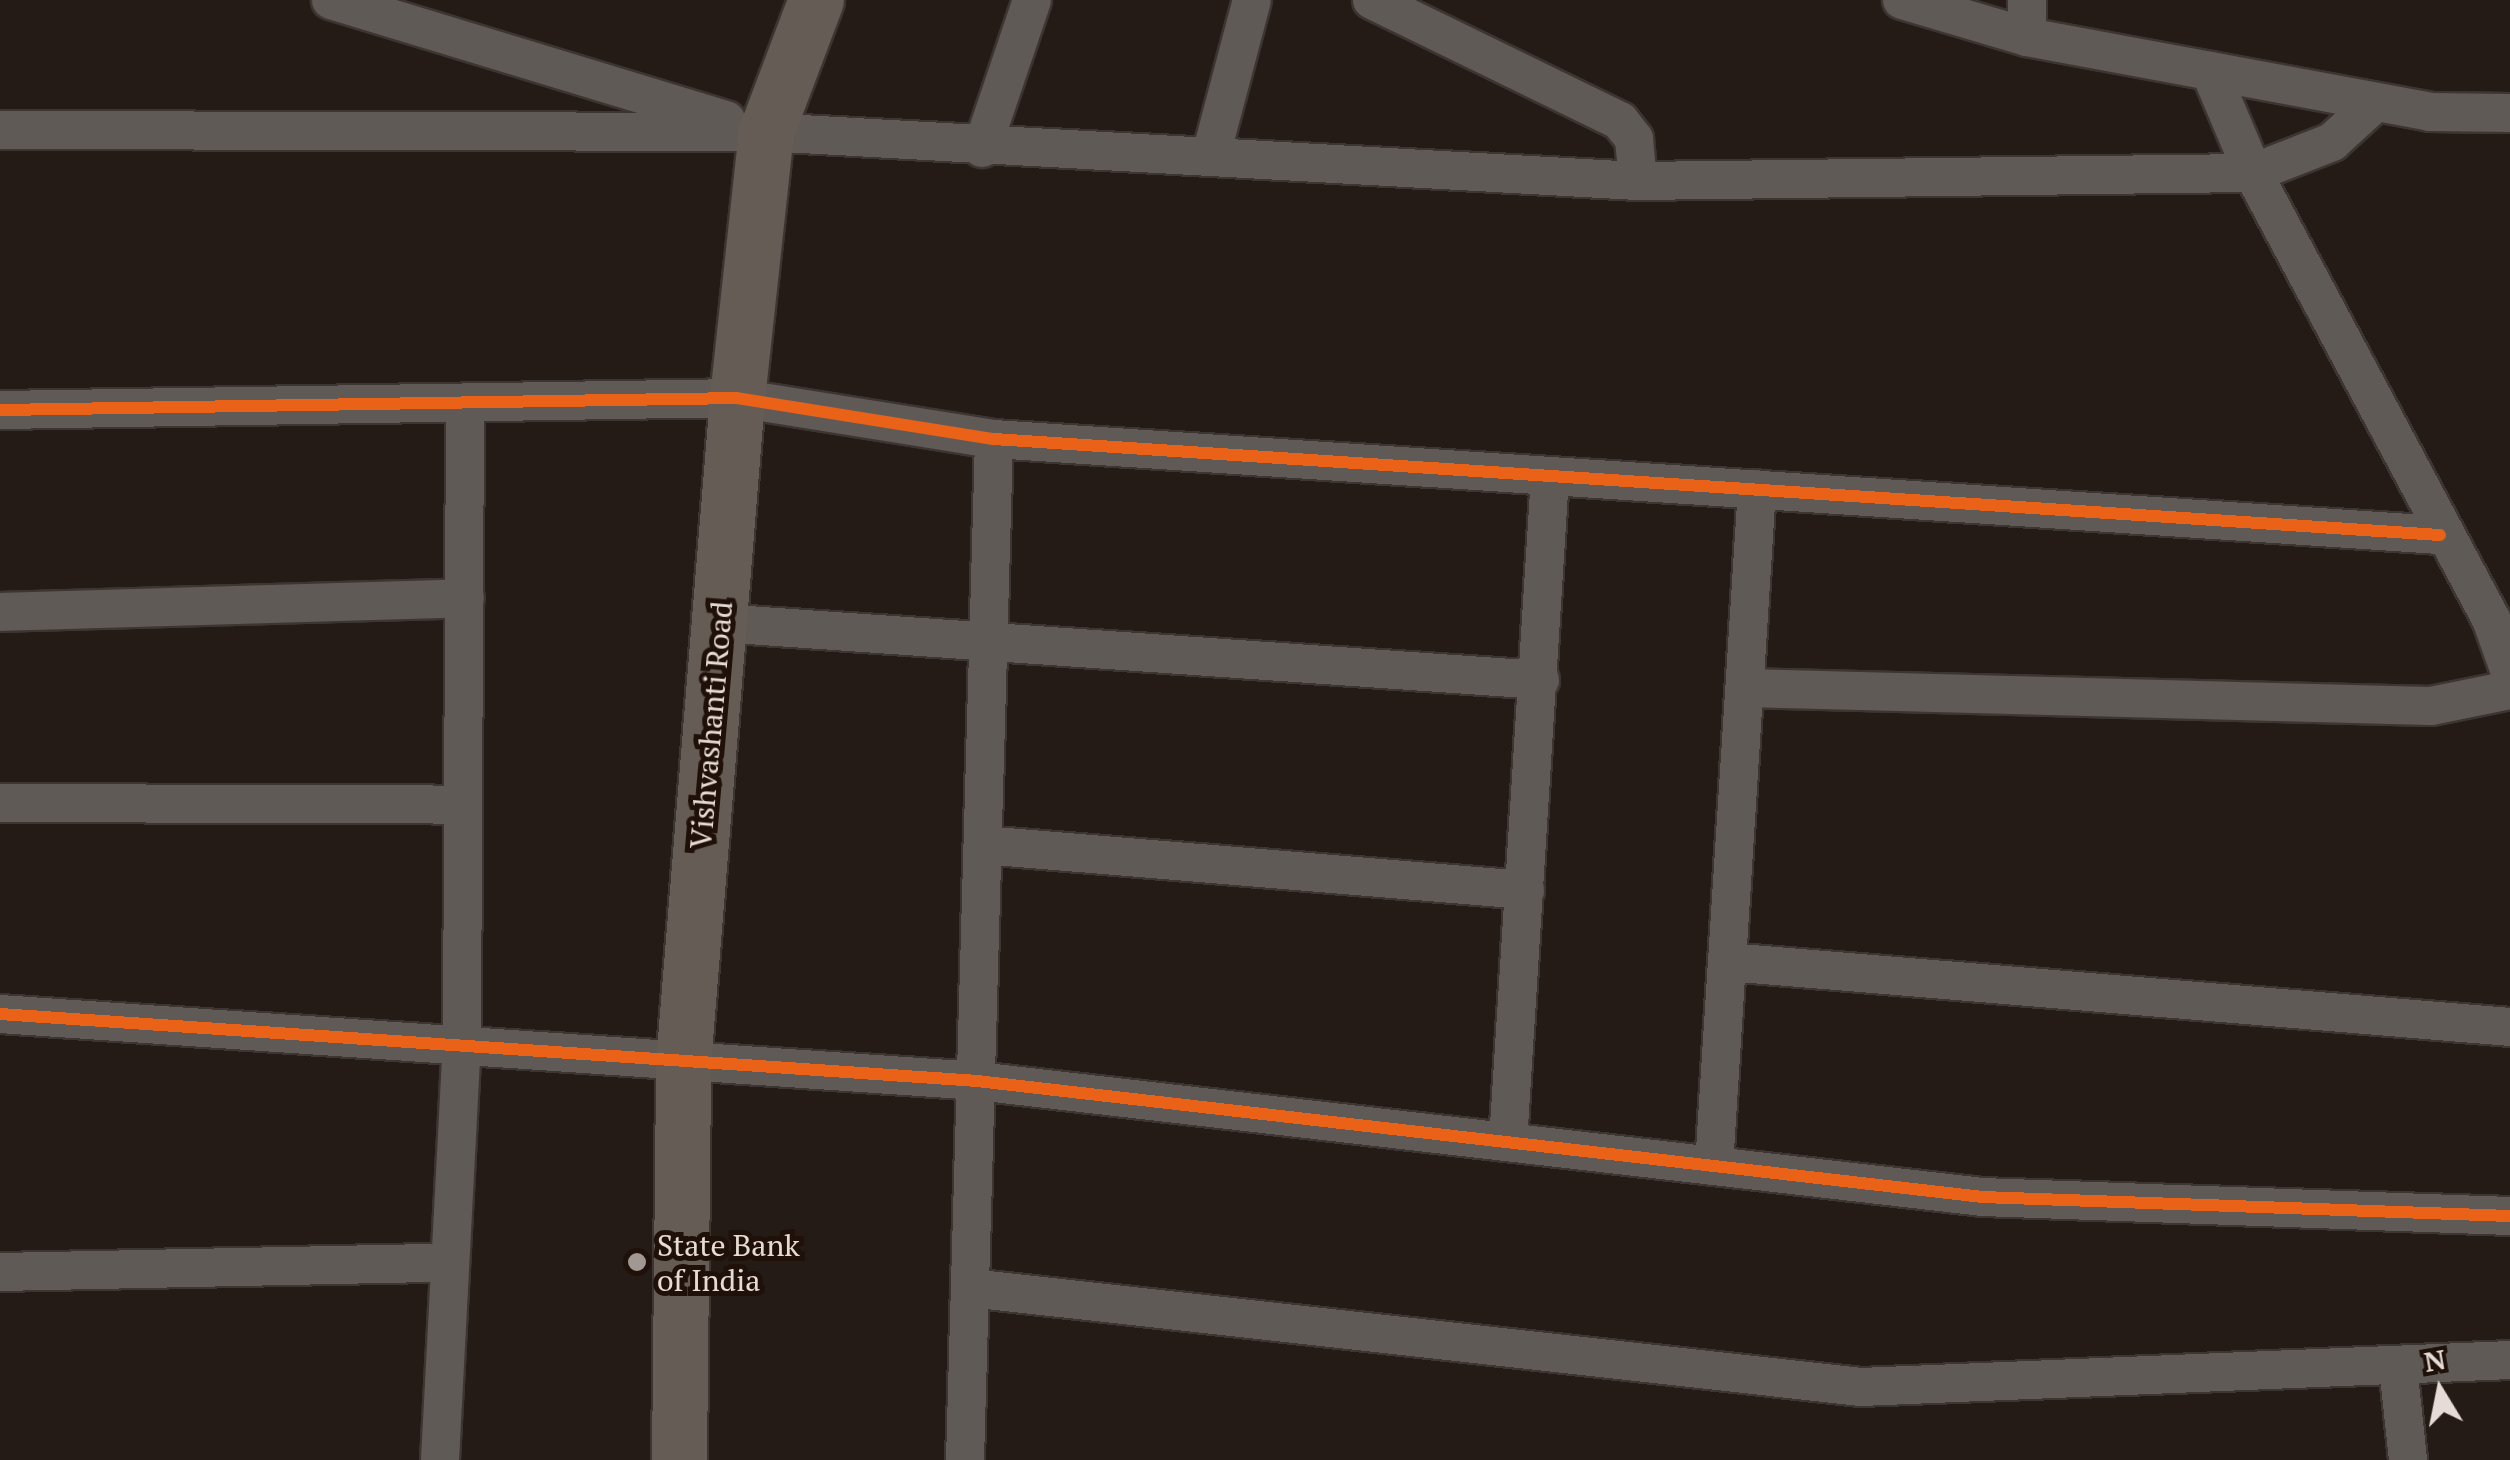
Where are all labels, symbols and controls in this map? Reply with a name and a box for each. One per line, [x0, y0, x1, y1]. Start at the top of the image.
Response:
street label: Vishvashanti Road [682, 600, 740, 850]
place label: State Bank of India [657, 1227, 800, 1298]
marker: State Bank of India [626, 1251, 648, 1273]
north arrow [2390, 1340, 2490, 1440]
text: N [2421, 1340, 2448, 1380]

